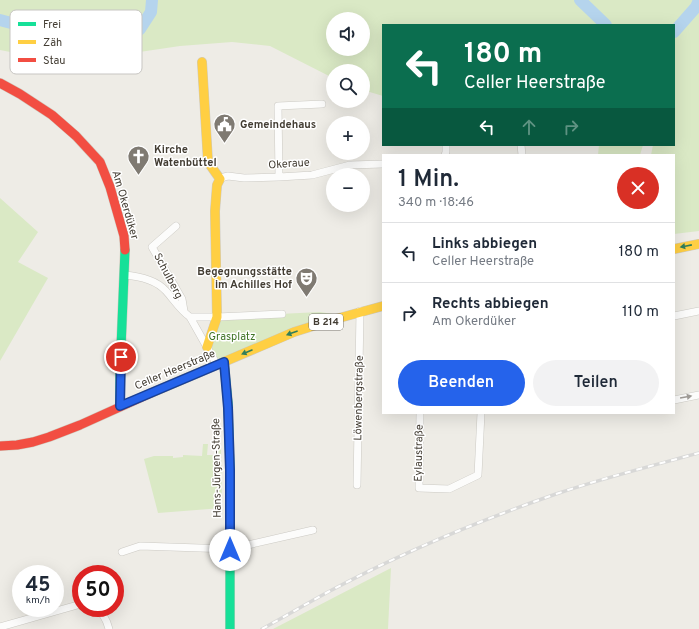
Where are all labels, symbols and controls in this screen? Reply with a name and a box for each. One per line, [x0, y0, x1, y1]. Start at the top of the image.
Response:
legend [10, 10, 142, 74]
map controls [326, 12, 370, 212]
button: sound [326, 12, 370, 56]
text: Frei [43, 18, 61, 32]
text: Zäh [43, 36, 62, 50]
text: 180 m [464, 37, 542, 73]
icon: left [398, 40, 450, 92]
text: Stau [43, 54, 66, 68]
button: search [326, 64, 370, 108]
text: Celler Heerstraße [464, 72, 605, 95]
public building icon: Gemeindehaus [211, 112, 237, 145]
button: + [326, 116, 370, 160]
icon: left [476, 116, 498, 138]
icon: ahead [518, 116, 540, 138]
icon: right [560, 116, 582, 138]
place label: Gemeindehaus [240, 118, 316, 132]
church icon: Kirche Watenbüttel [125, 143, 151, 176]
place label: Kirche Watenbüttel [154, 143, 217, 170]
street label: Okeraue [268, 156, 310, 172]
text: 1 Min. [398, 165, 459, 195]
button: close [617, 167, 659, 209]
button: − [326, 168, 370, 212]
street label: Am Okerdüker [108, 169, 142, 242]
text: 340 m · 18:46 [398, 195, 474, 211]
text: Links abbiegen [432, 235, 537, 254]
icon: left [398, 242, 420, 264]
text: 180 m [619, 243, 659, 262]
one-way arrow [680, 244, 693, 250]
street label: Schulberg [150, 251, 186, 301]
text: Celler Heerstraße [432, 254, 534, 270]
place label: Begegnungsstätte im Achilles Hof [197, 265, 292, 292]
theatre icon: Begegnungsstätte im Achilles Hof [294, 265, 320, 298]
text: Rechts abbiegen [432, 295, 549, 314]
icon: right [398, 302, 420, 324]
text: 110 m [622, 303, 659, 322]
road number: B 214 [309, 314, 343, 330]
text: Am Okerdüker [432, 314, 516, 330]
park label: Grasplatz [209, 330, 255, 344]
one-way arrow [286, 331, 298, 337]
pin [104, 340, 138, 374]
icon: arrive [110, 346, 132, 368]
street label: Celler Heerstraße [133, 347, 218, 393]
one-way arrow [241, 350, 253, 356]
street label: Löwenbergstraße [351, 355, 367, 441]
button: Beenden [398, 360, 525, 406]
button: Teilen [533, 360, 659, 406]
one-way arrow [680, 394, 693, 400]
street label: Hans-Jürgen-Straße [209, 418, 225, 518]
street label: Eylaustraße [412, 424, 427, 482]
position arrow [209, 529, 251, 571]
speed limit sign: 50 [72, 565, 124, 617]
text: 45 [25, 573, 51, 599]
text: km/h [26, 594, 50, 607]

